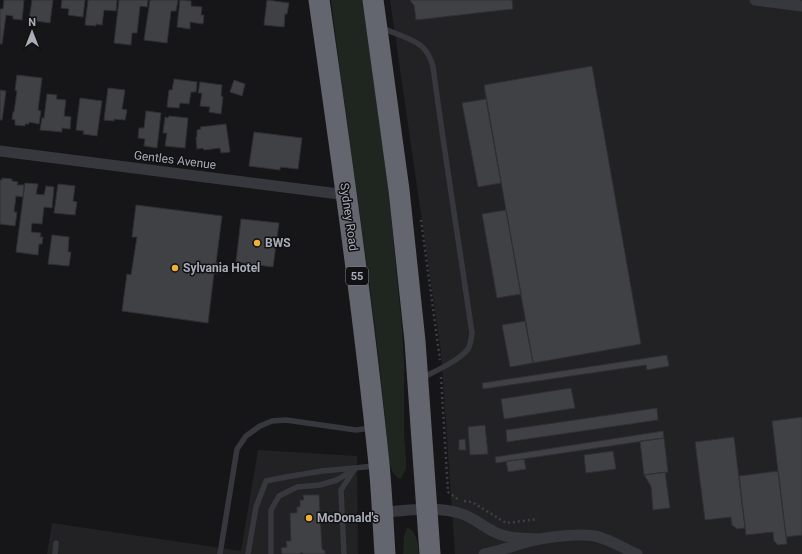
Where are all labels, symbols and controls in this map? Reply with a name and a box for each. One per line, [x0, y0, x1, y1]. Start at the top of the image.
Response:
north arrow [12, 12, 52, 52]
text: N [28, 16, 36, 29]
street label: Gentles Avenue [133, 148, 217, 172]
street label: Sydney Road [337, 182, 361, 252]
place label: BWS [265, 236, 291, 250]
marker: BWS [252, 238, 262, 248]
place label: Sylvania Hotel [183, 261, 260, 275]
marker: Sylvania Hotel [170, 263, 180, 273]
road number: 55 [346, 267, 368, 285]
place label: McDonald's [317, 511, 379, 525]
marker: McDonald's [304, 513, 314, 523]

